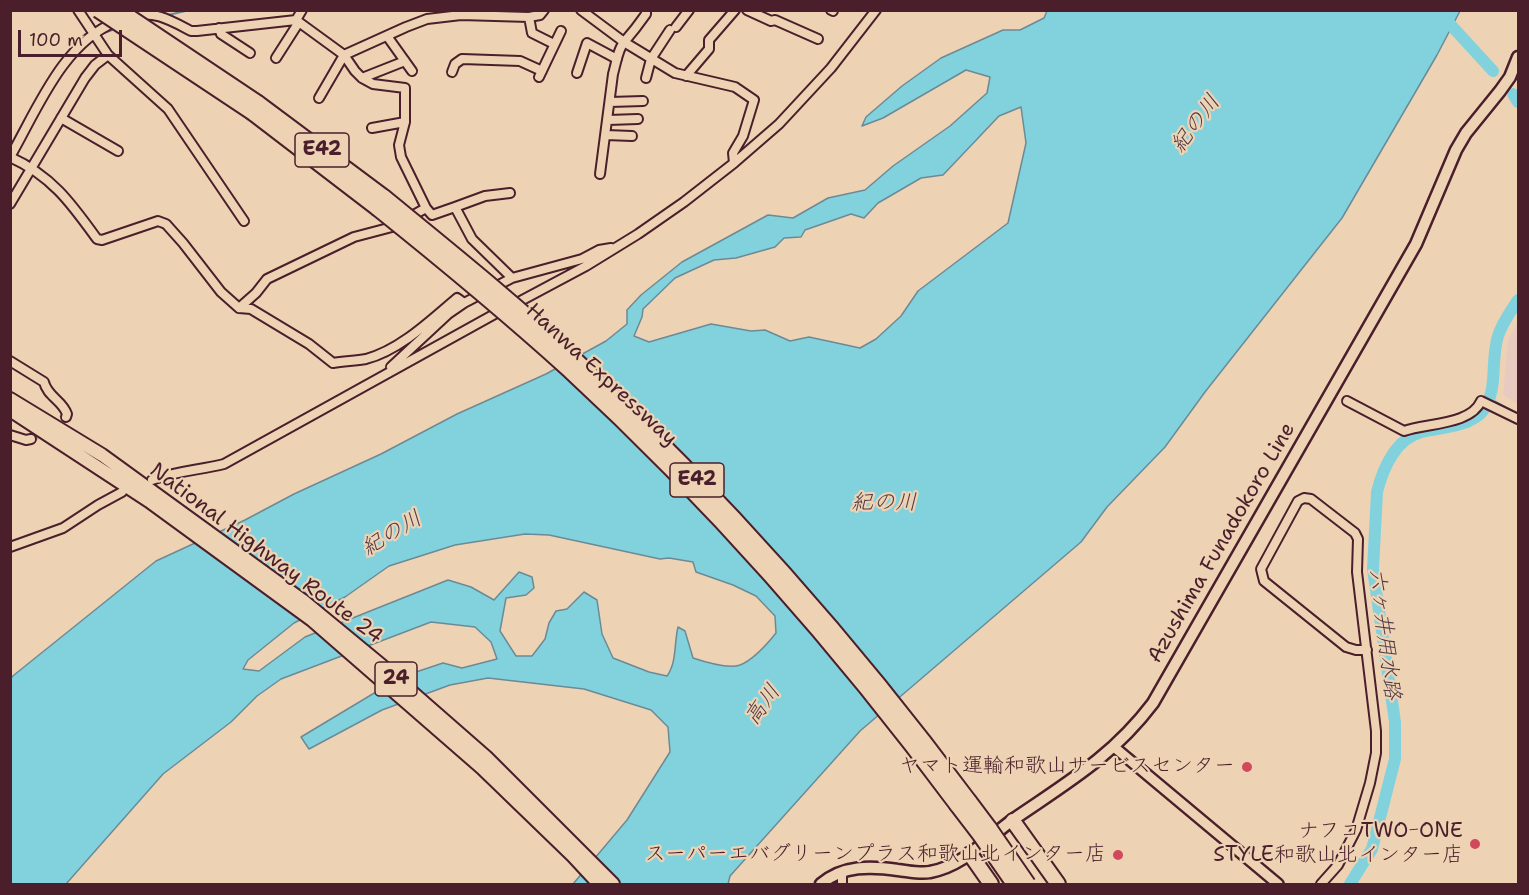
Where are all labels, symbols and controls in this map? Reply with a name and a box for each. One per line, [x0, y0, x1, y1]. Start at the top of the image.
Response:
scale bar [21, 18, 124, 56]
text: 100 m [29, 28, 83, 52]
water label: 紀の川 [1166, 90, 1226, 158]
road number: E42 [295, 133, 349, 167]
street label: Hanwa Expressway [520, 298, 682, 452]
street label: Azushima Funadokoro Line [1143, 418, 1301, 668]
street label: National Highway Route 24 [145, 458, 387, 650]
road number: E42 [670, 463, 724, 497]
water label: 紀の川 [851, 490, 917, 516]
water label: 紀の川 [357, 506, 427, 562]
water label: 六ヶ井用水路 [1363, 567, 1405, 701]
road number: 24 [375, 662, 417, 696]
water label: 高川 [739, 679, 787, 731]
place label: ヤマト運輸和歌山サービスセンター [899, 754, 1235, 780]
marker: ヤマト運輸和歌山サービスセンター [1240, 760, 1254, 774]
place label: ナフコTWOｰONE STYLE和歌山北インター店 [1213, 819, 1463, 869]
marker: ナフコTWOｰONE STYLE和歌山北インター店 [1468, 837, 1482, 851]
place label: スーパーエバグリーンプラス和歌山北インター店 [645, 842, 1106, 868]
marker: スーパーエバグリーンプラス和歌山北インター店 [1111, 848, 1125, 862]

